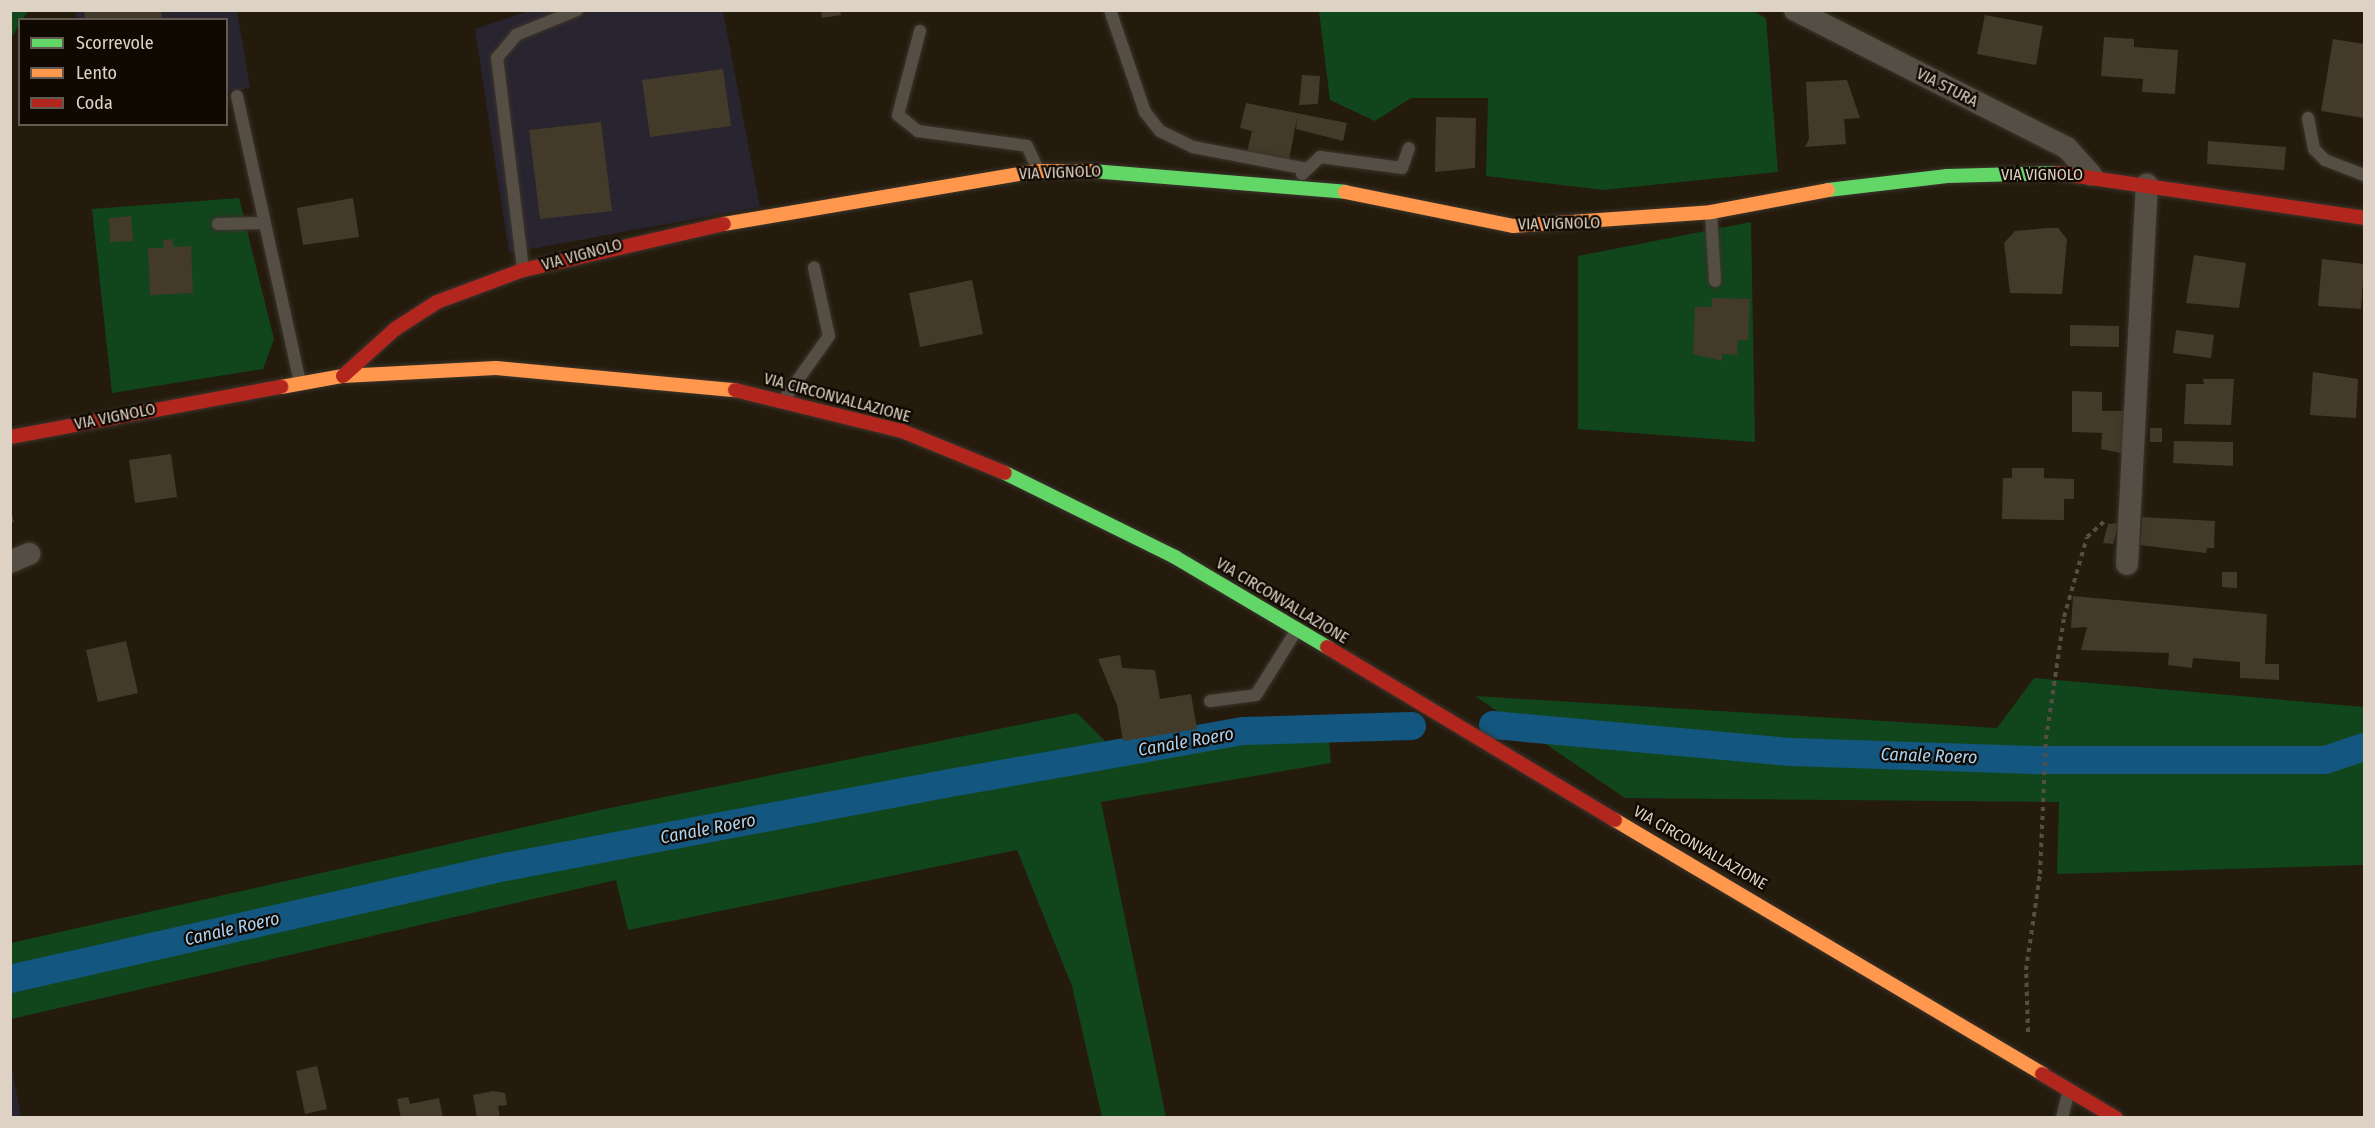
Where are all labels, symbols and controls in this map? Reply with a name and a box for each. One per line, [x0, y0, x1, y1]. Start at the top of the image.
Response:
legend [18, 18, 228, 126]
text: Scorrevole [76, 32, 154, 54]
text: Lento [76, 62, 117, 84]
street label: VIA STURA [1913, 64, 1981, 112]
text: Coda [76, 92, 113, 114]
street label: VIA VIGNOLO [1019, 162, 1101, 184]
street label: VIA VIGNOLO [2001, 165, 2083, 185]
street label: VIA VIGNOLO [1518, 214, 1600, 234]
street label: VIA VIGNOLO [540, 235, 624, 275]
street label: VIA CIRCONVALLAZIONE [762, 369, 912, 427]
street label: VIA VIGNOLO [73, 400, 157, 434]
street label: VIA CIRCONVALLAZIONE [1212, 554, 1352, 648]
water label: Canale Roero [1136, 723, 1236, 761]
water label: Canale Roero [1880, 744, 1978, 768]
street label: VIA CIRCONVALLAZIONE [1630, 802, 1770, 894]
water label: Canale Roero [658, 809, 758, 849]
water label: Canale Roero [182, 908, 282, 950]

